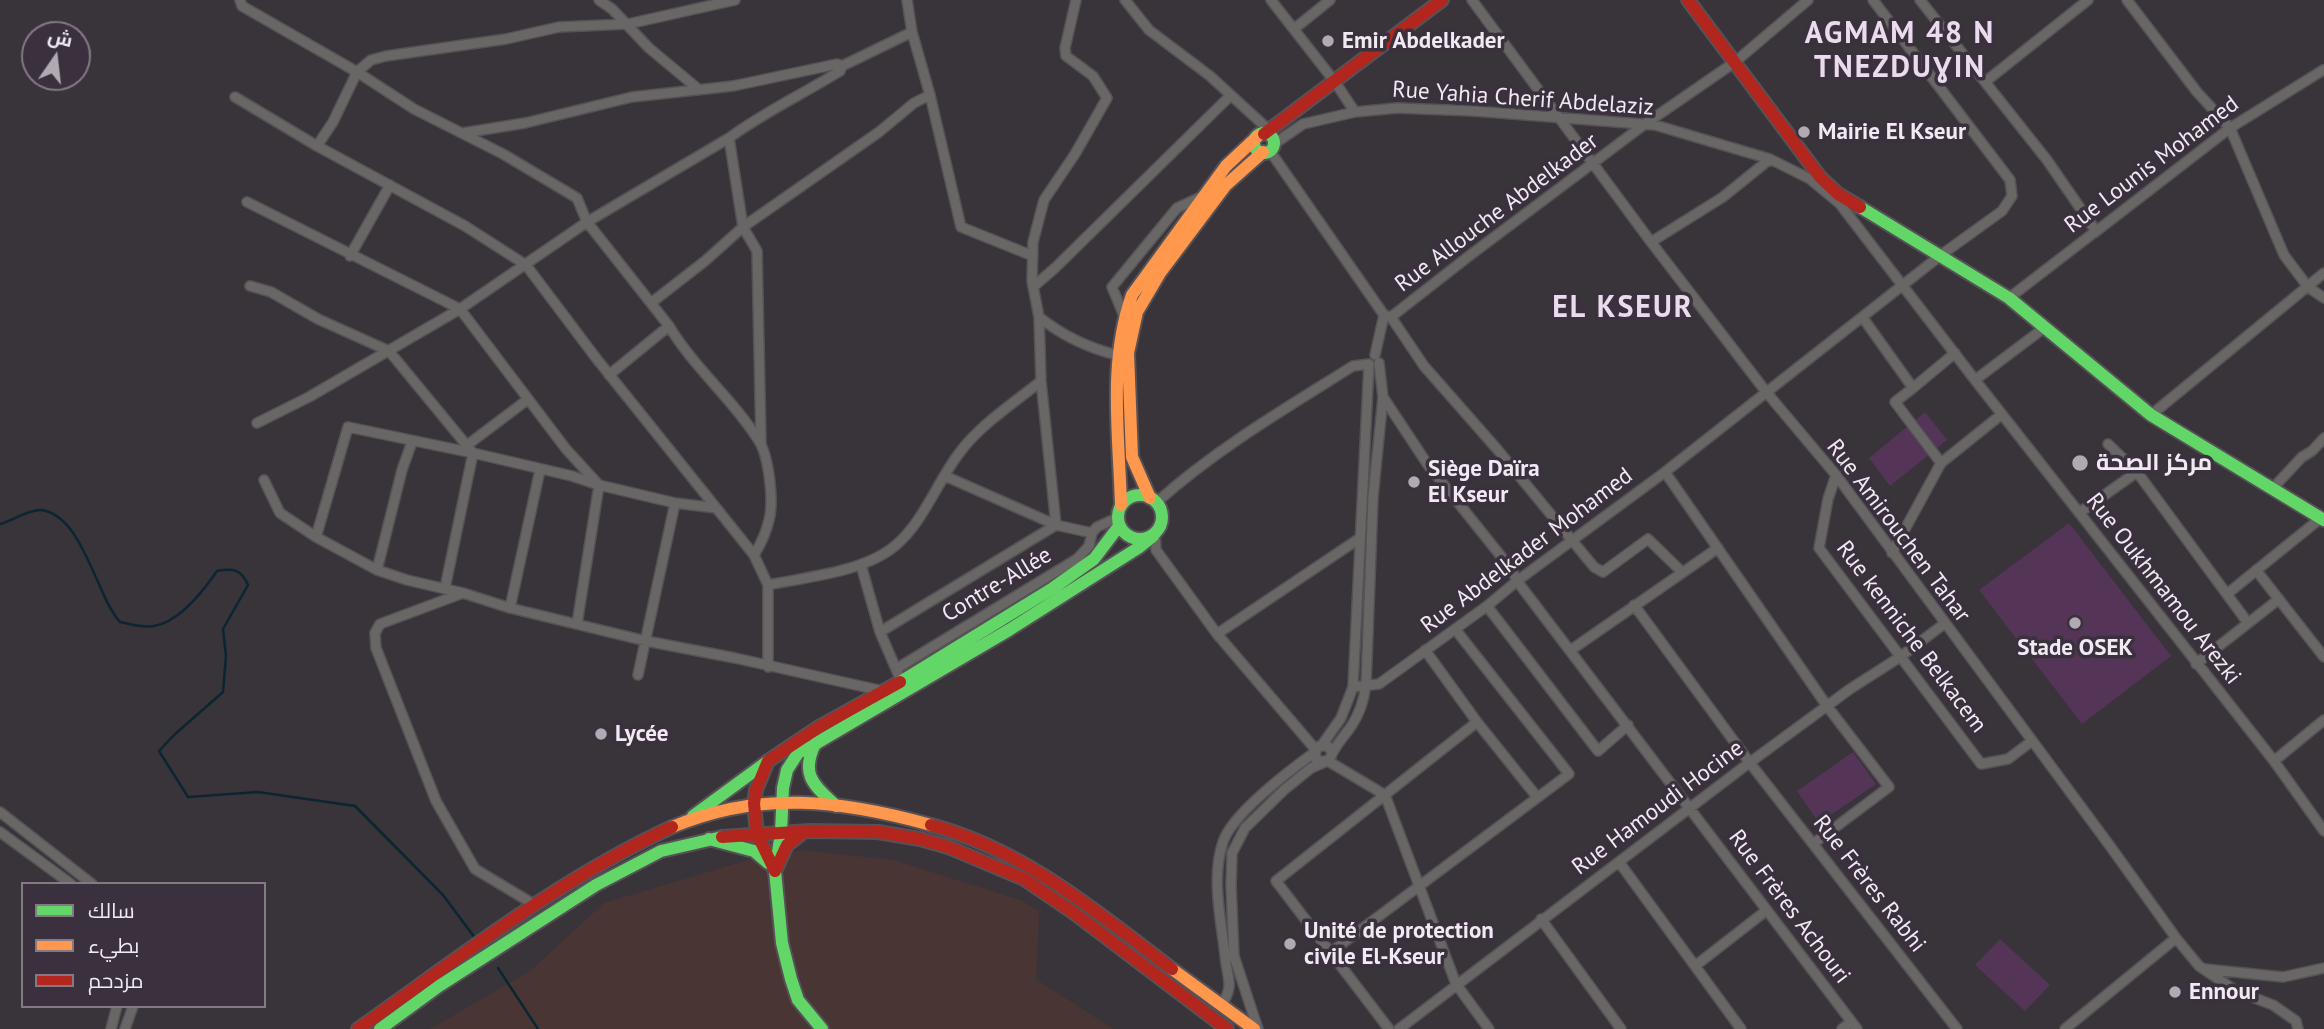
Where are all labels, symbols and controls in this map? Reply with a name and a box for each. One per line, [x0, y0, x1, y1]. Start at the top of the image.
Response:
district label: AGMAM 48 N TNEZDUƔIN [1806, 16, 1994, 86]
north arrow [21, 21, 91, 91]
text: ش [46, 23, 75, 52]
place label: Emir Abdelkader [1342, 27, 1505, 55]
marker: Emir Abdelkader [1320, 33, 1336, 49]
street label: Rue Yahia Cherif Abdelaziz [1391, 76, 1655, 122]
street label: Rue Lounis Mohamed [2060, 91, 2244, 239]
place label: Mairie El Kseur [1818, 118, 1966, 146]
marker: Mairie El Kseur [1796, 124, 1812, 140]
street label: Rue Allouche Abdelkader [1390, 128, 1604, 298]
district label: EL KSEUR [1553, 290, 1693, 326]
street label: Rue Amirouchen Tahar [1820, 434, 1976, 628]
place label: مركز الصحة [2096, 449, 2212, 477]
marker: مركز الصحة [2070, 453, 2090, 473]
place label: Siège Daïra El Kseur [1428, 455, 1540, 509]
street label: Rue Abdelkader Mohamed [1416, 462, 1638, 640]
marker: Siège Daïra El Kseur [1406, 474, 1422, 490]
street label: Rue Oukhmamou Arezki [2080, 488, 2246, 690]
street label: Rue kenniche Belkacem [1830, 536, 1992, 738]
street label: Contre-Allée [937, 542, 1057, 628]
marker: Stade OSEK [2067, 615, 2083, 631]
place label: Stade OSEK [2017, 634, 2133, 662]
place label: Lycée [615, 720, 668, 748]
marker: Lycée [593, 726, 609, 742]
street label: Rue Hamoudi Hocine [1567, 735, 1749, 881]
street label: Rue Frères Rabhi [1807, 810, 1931, 958]
street label: Rue Frères Achouri [1722, 825, 1856, 989]
legend [21, 882, 266, 1008]
text: سالك [88, 897, 135, 924]
place label: Unité de protection civile El-Kseur [1304, 917, 1494, 971]
text: بطيء [88, 932, 139, 959]
marker: Unité de protection civile El-Kseur [1282, 936, 1298, 952]
text: مزدحم [88, 967, 143, 994]
place label: Ennour [2189, 978, 2259, 1006]
marker: Ennour [2167, 984, 2183, 1000]

